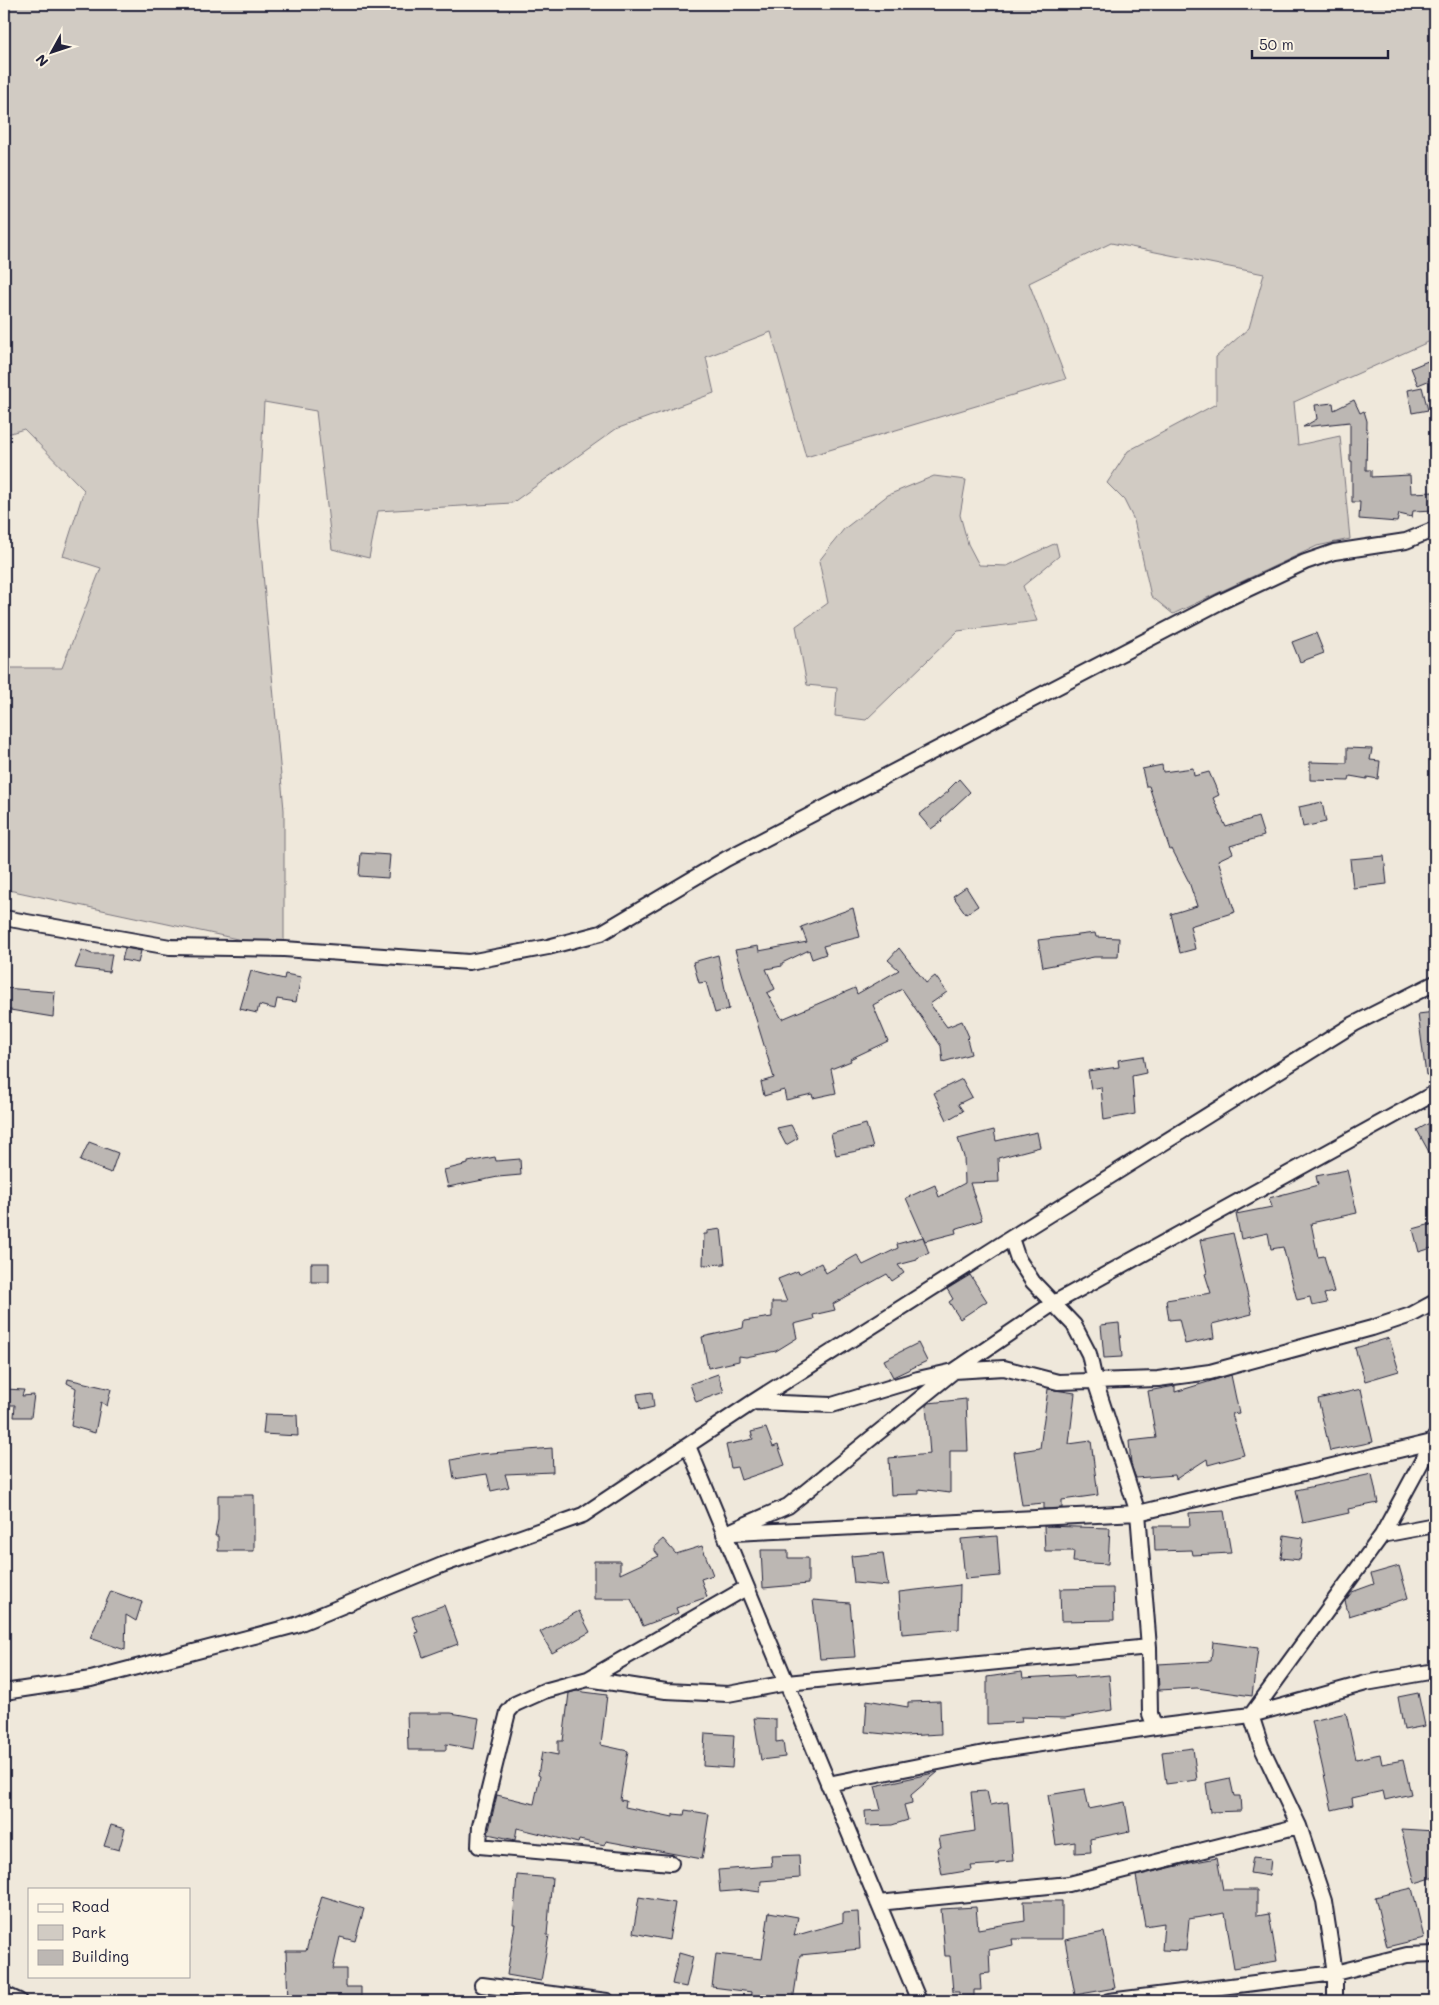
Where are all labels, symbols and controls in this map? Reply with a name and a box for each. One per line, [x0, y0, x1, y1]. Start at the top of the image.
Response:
north arrow [28, 28, 78, 78]
scale bar [1252, 28, 1388, 60]
text: 50 m [1259, 34, 1294, 54]
text: N [31, 50, 52, 71]
legend [28, 1888, 190, 1978]
text: Road [72, 1896, 109, 1916]
text: Park [72, 1922, 106, 1942]
text: Building [72, 1946, 129, 1966]

